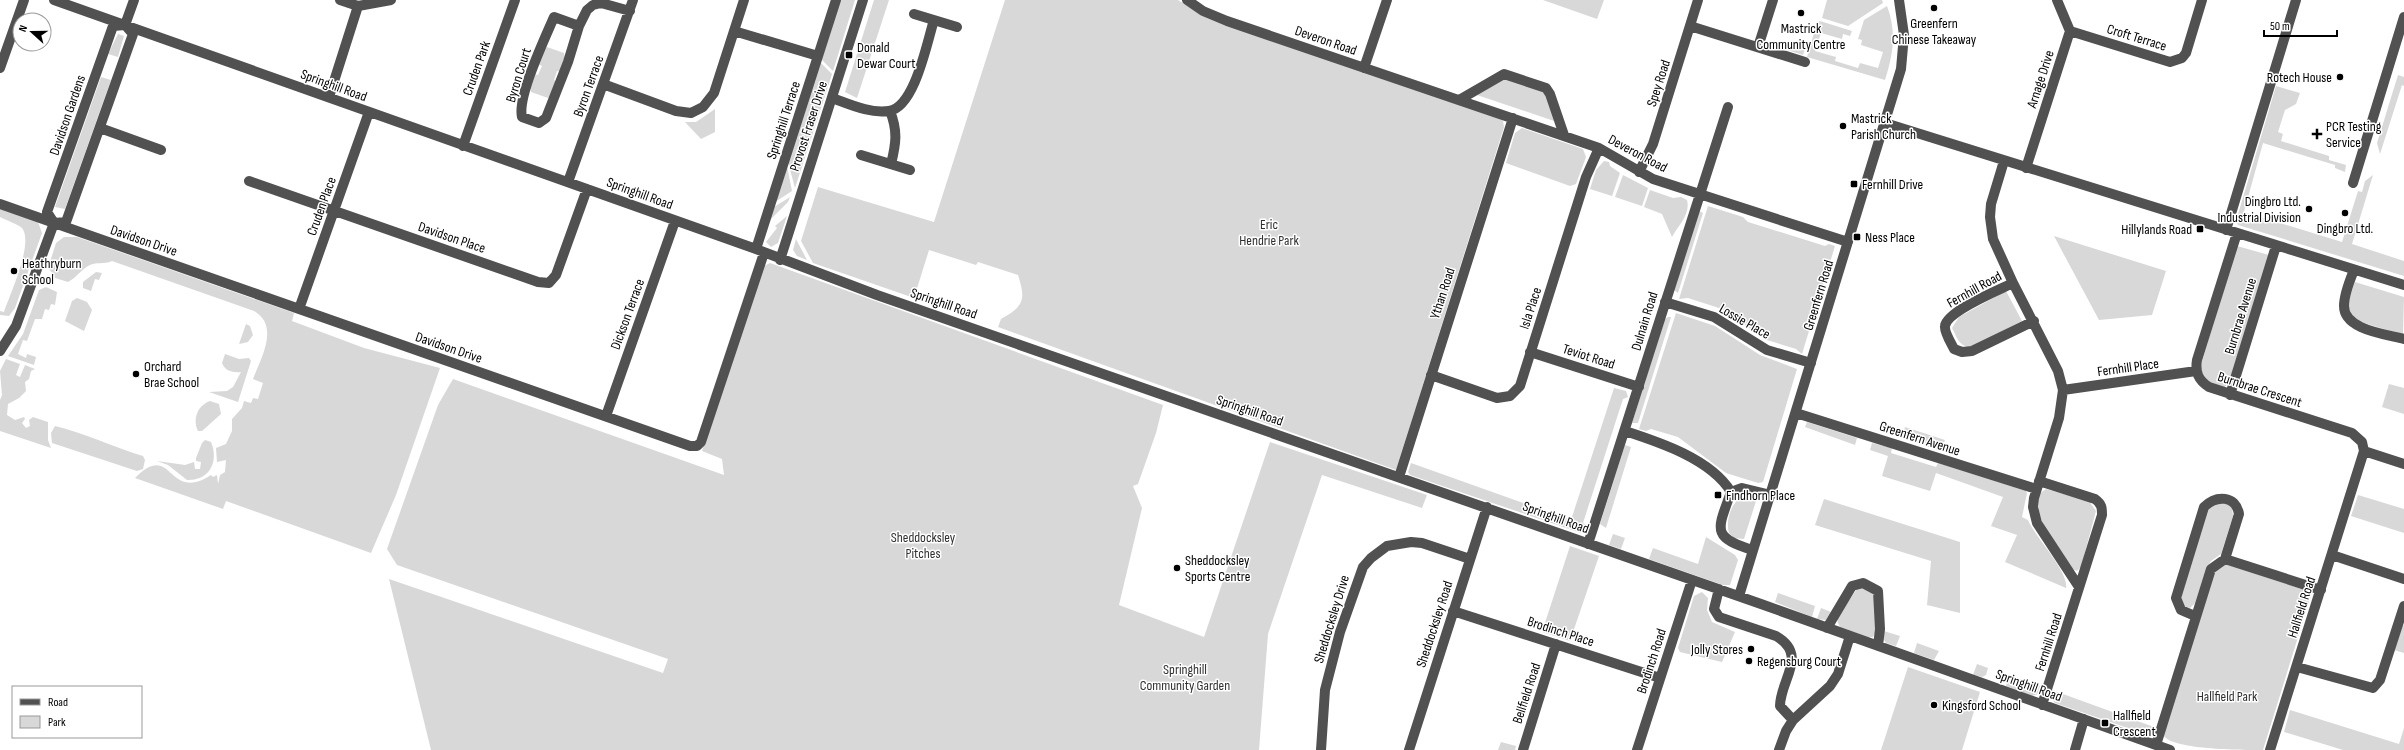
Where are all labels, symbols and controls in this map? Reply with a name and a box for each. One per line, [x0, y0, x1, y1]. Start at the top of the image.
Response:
marker: Greenfern Chinese Takeaway [1929, 3, 1939, 13]
marker: Mastrick Community Centre [1796, 8, 1806, 18]
north arrow [12, 12, 52, 52]
scale bar [2264, 12, 2337, 38]
place label: Greenfern Chinese Takeaway [1892, 15, 1977, 48]
text: 50 m [2270, 19, 2290, 34]
place label: Mastrick Community Centre [1757, 20, 1845, 53]
street label: Croft Terrace [2105, 20, 2169, 55]
street label: Deveron Road [1293, 22, 1359, 59]
text: N [16, 23, 30, 34]
street label: Cruden Park [459, 38, 494, 98]
place label: Donald Dewar Court [857, 39, 916, 72]
street label: Byron Court [502, 46, 535, 104]
street label: Arnage Drive [2023, 48, 2058, 111]
marker: Donald Dewar Court [844, 50, 854, 60]
street label: Byron Terrace [570, 53, 607, 119]
street label: Spey Road [1643, 57, 1674, 109]
street label: Springhill Road [298, 66, 369, 105]
place label: Rotech House [2267, 69, 2332, 86]
marker: Rotech House [2335, 72, 2345, 82]
street label: Davidson Gardens [46, 73, 89, 157]
street label: Springhill Terrace [763, 79, 804, 161]
street label: Provost Fraser Drive [786, 79, 831, 173]
place label: Mastrick Parish Church [1851, 110, 1916, 143]
place label: PCR Testing Service [2326, 118, 2382, 151]
marker: Mastrick Parish Church [1838, 121, 1848, 131]
marker: PCR Testing Service [2311, 128, 2323, 140]
street label: Deveron Road [1605, 131, 1670, 176]
street label: Cruden Place [303, 174, 340, 238]
street label: Springhill Road [604, 174, 675, 213]
place label: Fernhill Drive [1862, 176, 1923, 193]
marker: Fernhill Drive [1849, 179, 1859, 189]
place label: Dingbro Ltd. Industrial Division [2217, 193, 2301, 226]
marker: Dingbro Ltd. Industrial Division [2304, 204, 2314, 214]
marker: Dingbro Ltd. [2340, 208, 2350, 218]
park label: Eric Hendrie Park [1239, 216, 1299, 249]
street label: Davidson Place [416, 218, 488, 257]
place label: Dingbro Ltd. [2317, 220, 2373, 237]
street label: Davidson Drive [108, 221, 179, 260]
place label: Hillylands Road [2121, 221, 2192, 238]
marker: Hillylands Road [2195, 224, 2205, 234]
place label: Ness Place [1865, 229, 1915, 246]
marker: Ness Place [1852, 232, 1862, 242]
place label: Heathryburn School [22, 255, 82, 288]
street label: Greenfern Road [1800, 258, 1837, 333]
street label: Ythan Road [1426, 265, 1459, 321]
marker: Heathryburn School [9, 266, 19, 276]
street label: Fernhill Road [1944, 267, 2005, 311]
street label: Dickson Terrace [607, 276, 648, 352]
street label: Burnbrae Avenue [2221, 276, 2260, 356]
street label: Springhill Road [908, 284, 980, 323]
street label: Isla Place [1516, 285, 1545, 331]
street label: Dulnain Road [1627, 289, 1662, 353]
street label: Lossie Place [1716, 300, 1773, 343]
street label: Davidson Drive [413, 328, 484, 367]
street label: Teviot Road [1561, 340, 1617, 373]
street label: Fernhill Place [2096, 355, 2160, 380]
place label: Orchard Brae School [144, 358, 199, 391]
street label: Burnbrae Crescent [2216, 368, 2304, 411]
marker: Orchard Brae School [131, 369, 141, 379]
street label: Springhill Road [1214, 391, 1286, 430]
street label: Greenfern Avenue [1877, 417, 1962, 460]
place label: Findhorn Place [1726, 487, 1795, 504]
marker: Findhorn Place [1713, 490, 1723, 500]
street label: Springhill Road [1520, 498, 1591, 537]
park label: Sheddocksley Pitches [891, 529, 956, 562]
place label: Sheddocksley Sports Centre [1185, 552, 1250, 585]
marker: Sheddocksley Sports Centre [1172, 563, 1182, 573]
street label: Sheddocksley Drive [1310, 573, 1353, 665]
street label: Hallfield Road [2284, 574, 2319, 640]
street label: Sheddocksley Road [1412, 579, 1457, 670]
street label: Fernhill Road [2031, 611, 2066, 673]
street label: Brodinch Place [1525, 613, 1596, 650]
street label: Brodinch Road [1633, 626, 1670, 696]
place label: Jolly Stores [1690, 641, 1743, 658]
marker: Jolly Stores [1746, 644, 1756, 654]
place label: Regensburg Court [1757, 653, 1841, 670]
marker: Regensburg Court [1744, 656, 1754, 666]
park label: Springhill Community Garden [1140, 661, 1230, 694]
street label: Bellfield Road [1509, 661, 1544, 726]
street label: Springhill Road [1993, 666, 2064, 705]
legend [12, 686, 142, 738]
park label: Hallfield Park [2197, 688, 2258, 705]
text: Road [48, 695, 68, 710]
place label: Kingsford School [1942, 697, 2021, 714]
marker: Kingsford School [1929, 700, 1939, 710]
place label: Hallfield Crescent [2113, 707, 2156, 740]
text: Park [48, 715, 66, 730]
marker: Hallfield Crescent [2100, 718, 2110, 728]

